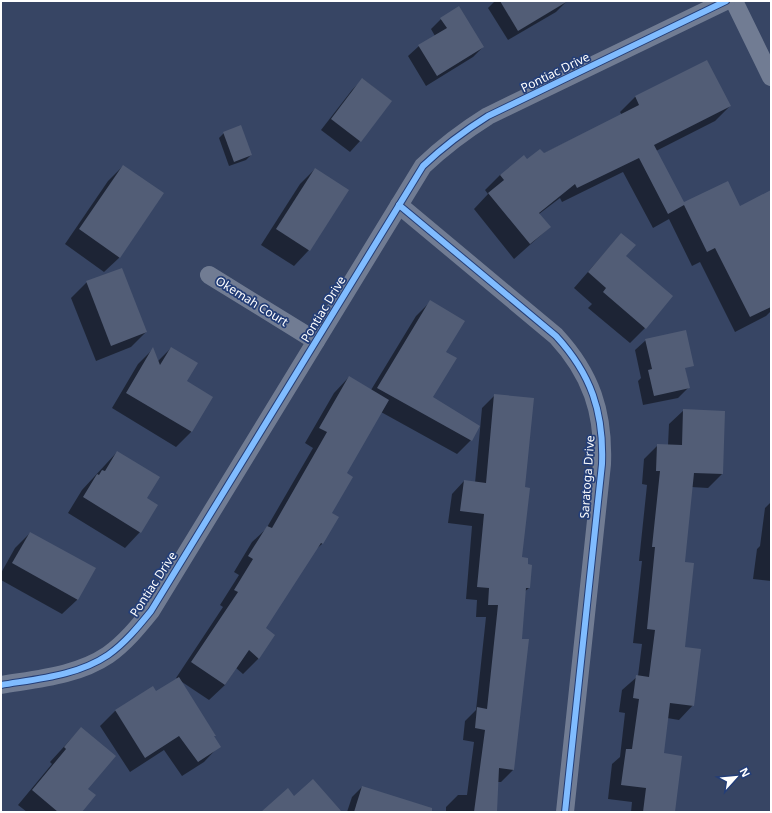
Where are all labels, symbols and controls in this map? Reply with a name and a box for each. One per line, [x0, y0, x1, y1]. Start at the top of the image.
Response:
street label: Pontiac Drive [518, 48, 592, 96]
street label: Okemah Court [212, 272, 292, 330]
street label: Pontiac Drive [296, 272, 350, 345]
street label: Saratoga Drive [576, 435, 598, 519]
street label: Pontiac Drive [126, 548, 181, 620]
north arrow [716, 757, 756, 797]
text: N [737, 765, 754, 780]

